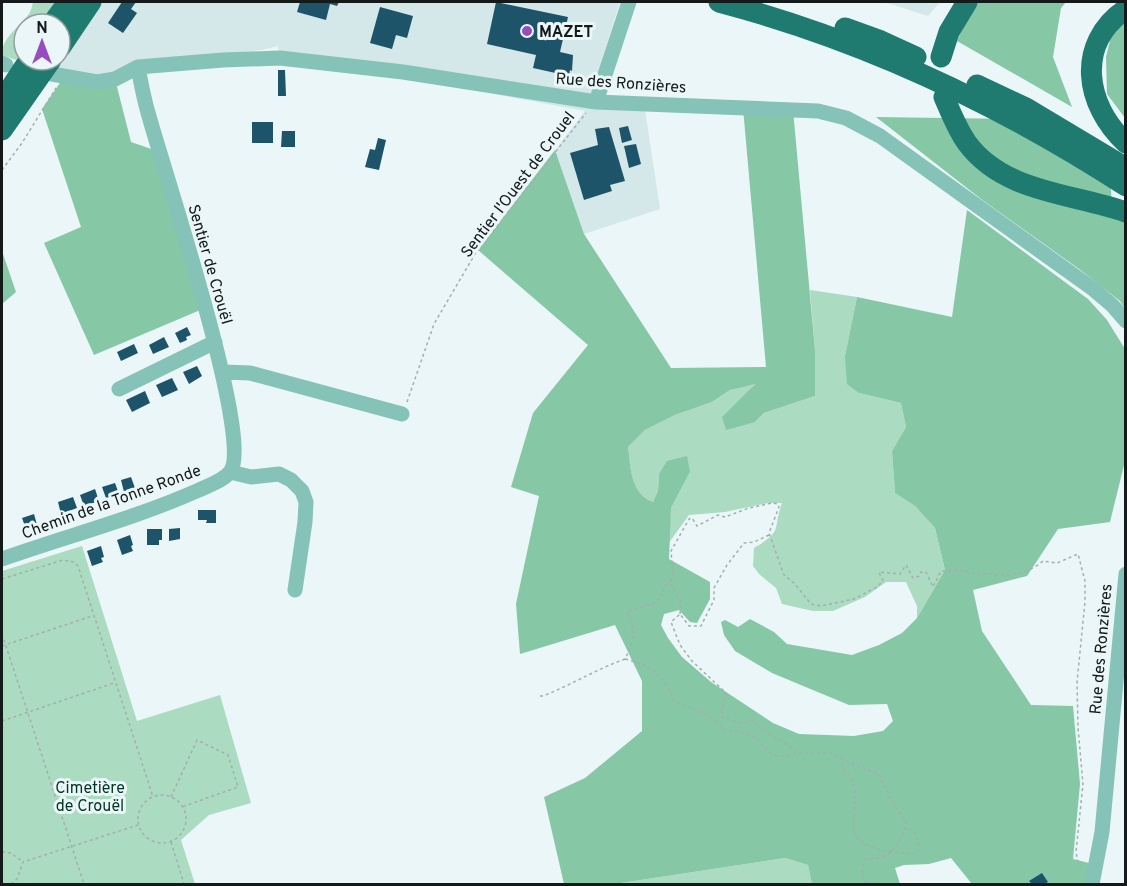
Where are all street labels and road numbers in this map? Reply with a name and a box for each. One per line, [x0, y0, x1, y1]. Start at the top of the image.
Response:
street label: Rue des Ronzières [555, 69, 687, 99]
street label: Sentier l'Ouest de Crouel [457, 108, 580, 262]
street label: Sentier de Crouël [182, 202, 236, 327]
street label: Chemin de la Tonne Ronde [19, 461, 204, 545]
street label: Rue des Ronzières [1086, 583, 1118, 715]

